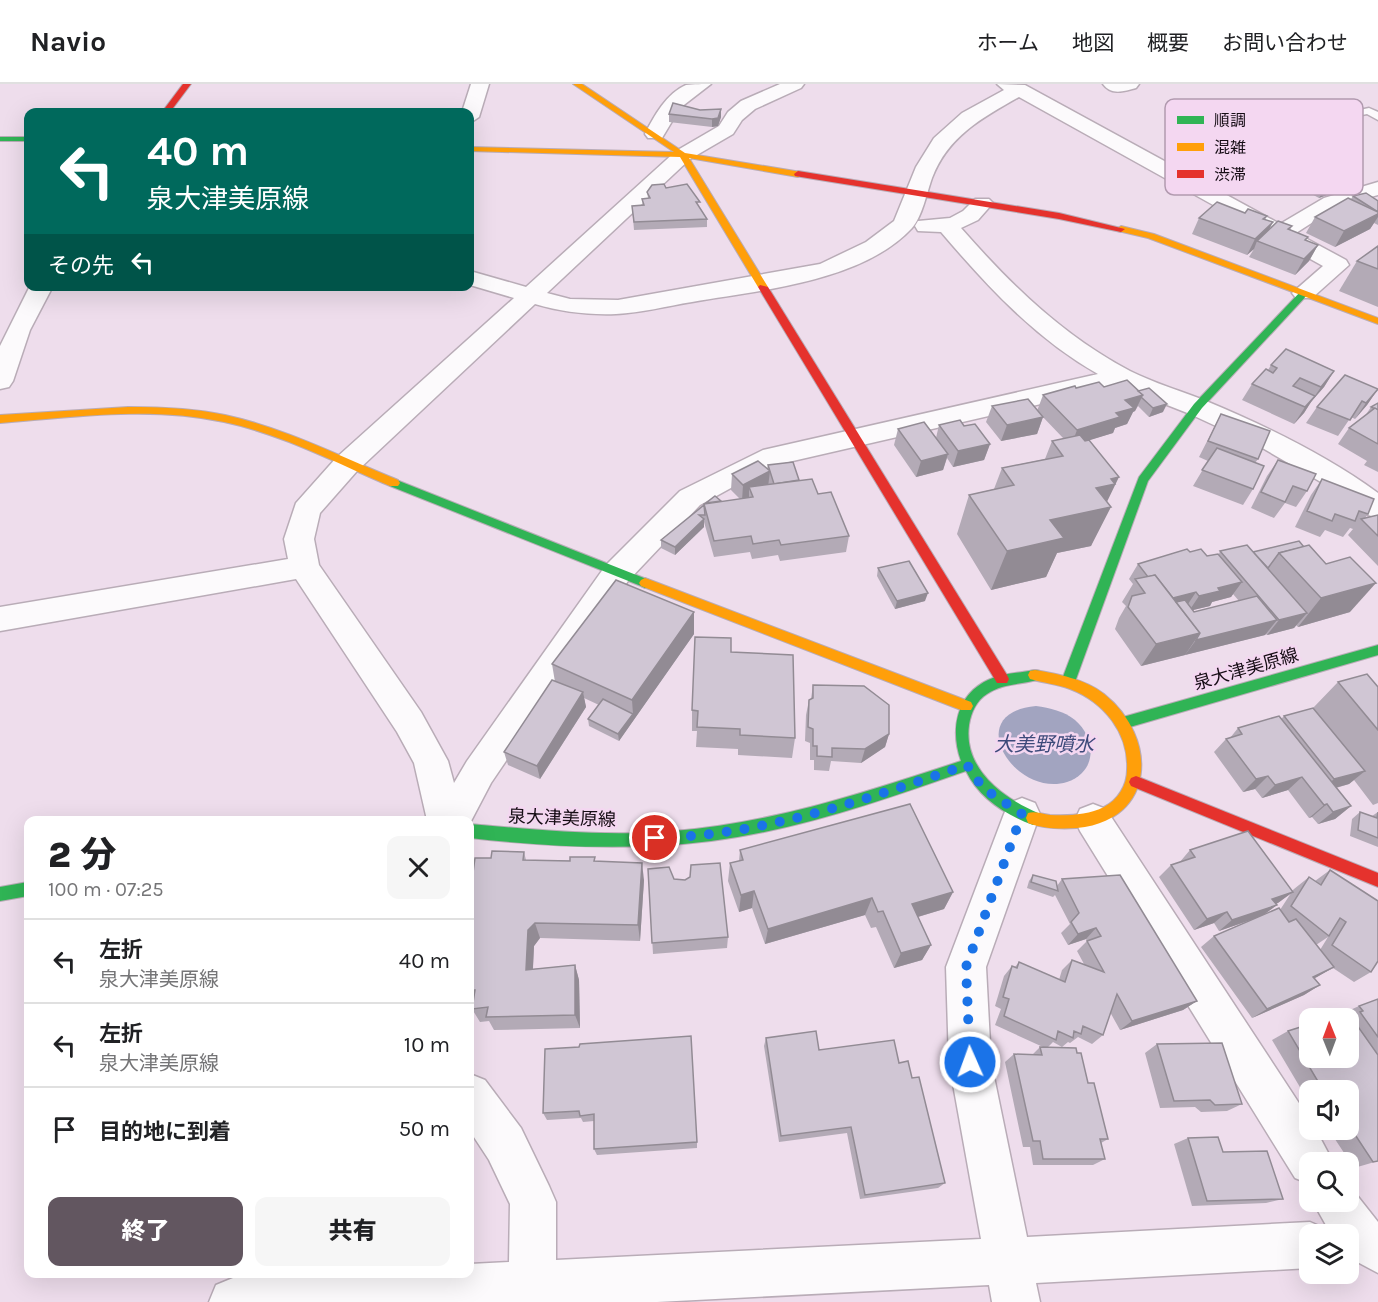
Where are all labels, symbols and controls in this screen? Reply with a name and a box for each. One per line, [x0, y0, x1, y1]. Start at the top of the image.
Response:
text: Navio [30, 25, 106, 58]
text: ホーム [977, 31, 1039, 55]
text: 地図 [1072, 31, 1114, 55]
text: 概要 [1147, 31, 1189, 55]
text: お問い合わせ [1222, 31, 1348, 55]
legend [1165, 99, 1363, 195]
text: 順調 [1214, 111, 1246, 130]
text: 40 m [147, 126, 249, 176]
icon: left [48, 132, 126, 210]
text: 混雑 [1214, 138, 1246, 157]
text: 渋滞 [1214, 165, 1246, 184]
text: 泉大津美原線 [147, 183, 309, 215]
icon: left [126, 246, 159, 279]
text: その先 [48, 253, 114, 279]
street label: 泉大津美原線 [1191, 644, 1301, 694]
water label: 大美野噴水 [994, 733, 1096, 756]
street label: 泉大津美原線 [508, 805, 616, 831]
pin [629, 812, 680, 863]
icon: arrive [638, 821, 671, 854]
text: 2 分 [48, 834, 116, 876]
button: close [387, 836, 450, 899]
text: 100 m · 07:25 [48, 878, 164, 901]
text: 左折 [99, 937, 143, 963]
icon: left [48, 945, 81, 978]
text: 40 m [399, 948, 450, 974]
text: 泉大津美原線 [99, 968, 219, 991]
north arrow [1299, 1008, 1359, 1068]
map controls [1299, 1008, 1359, 1284]
text: 左折 [99, 1021, 143, 1047]
icon: left [48, 1029, 81, 1062]
position arrow [938, 1030, 1002, 1094]
text: 10 m [404, 1032, 450, 1058]
text: 泉大津美原線 [99, 1052, 219, 1075]
button: sound [1299, 1080, 1359, 1140]
icon: arrive [48, 1113, 81, 1146]
text: 50 m [399, 1116, 450, 1142]
text: 目的地に到着 [99, 1119, 231, 1145]
button: search [1299, 1152, 1359, 1212]
button: 終了 [48, 1197, 243, 1266]
button: 共有 [255, 1197, 450, 1266]
button: layers [1299, 1224, 1359, 1284]

